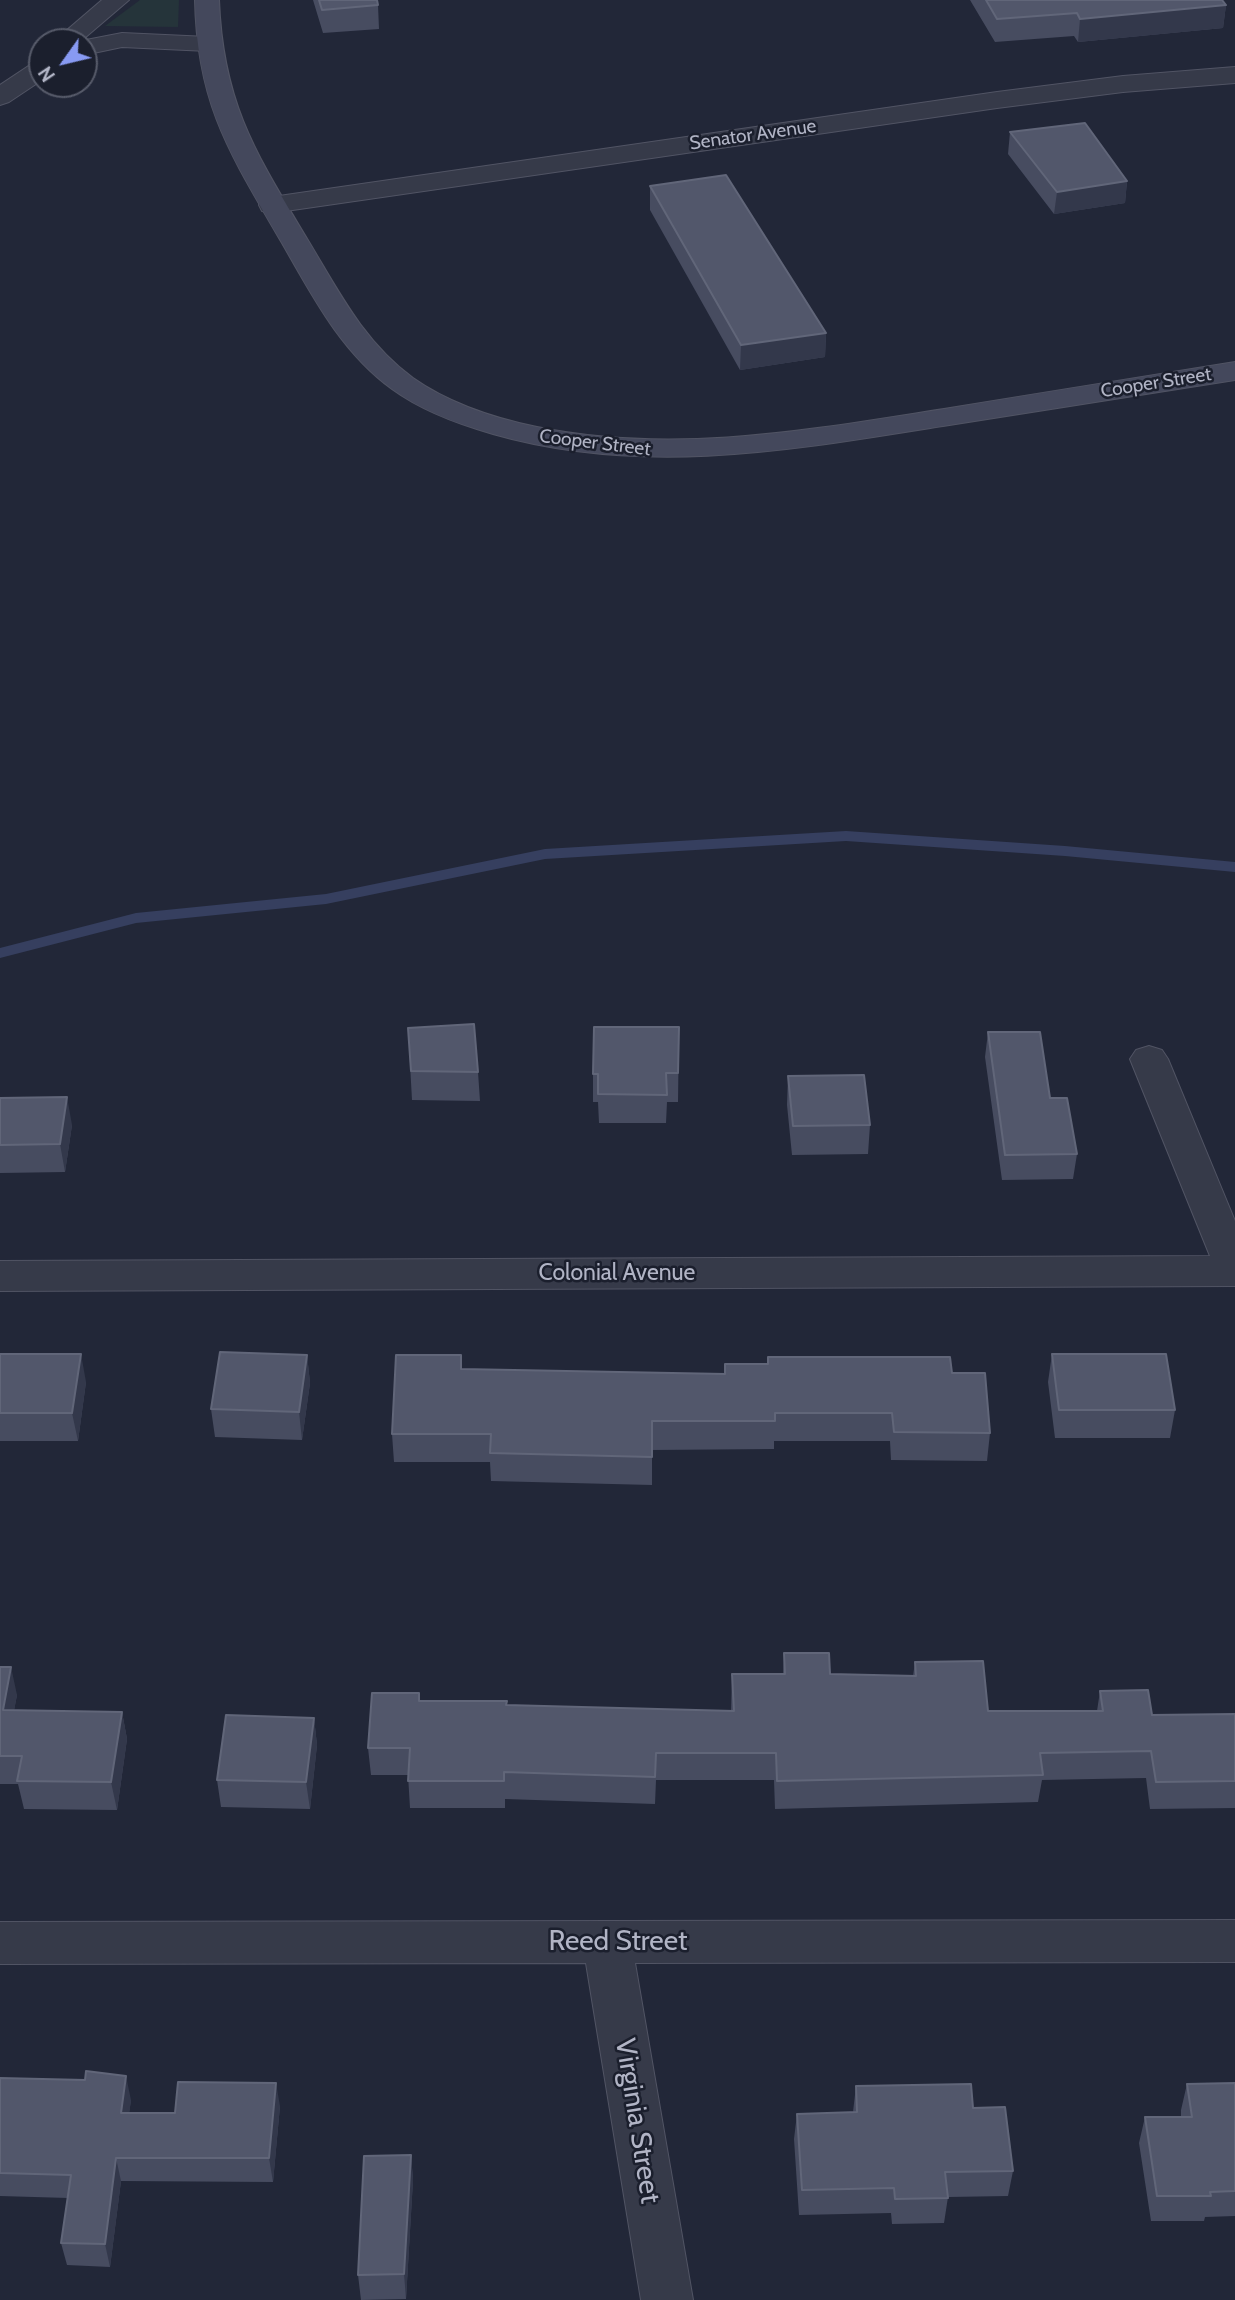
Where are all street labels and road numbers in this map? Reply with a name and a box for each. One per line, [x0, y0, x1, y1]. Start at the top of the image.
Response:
street label: Senator Avenue [688, 115, 818, 155]
street label: Cooper Street [1099, 363, 1213, 403]
street label: Cooper Street [538, 425, 652, 461]
street label: Colonial Avenue [539, 1259, 695, 1287]
street label: Reed Street [549, 1925, 687, 1959]
street label: Virginia Street [607, 2036, 667, 2206]

